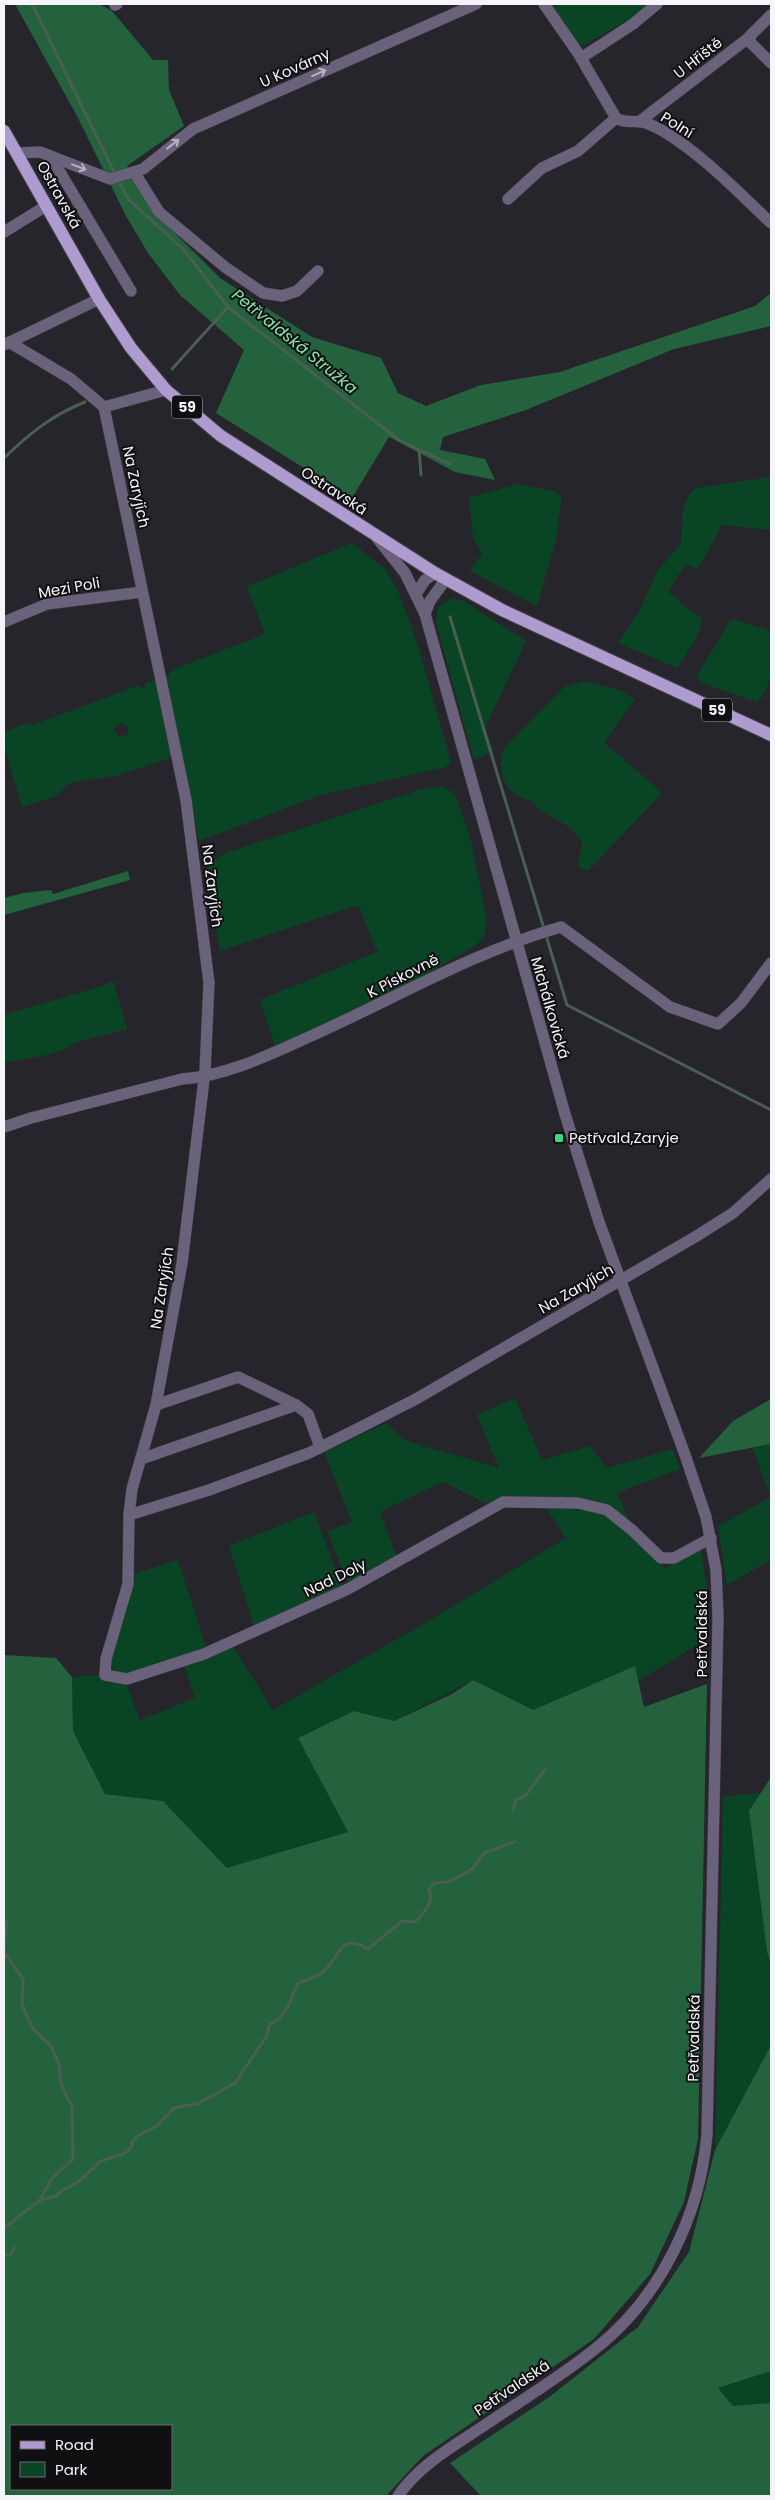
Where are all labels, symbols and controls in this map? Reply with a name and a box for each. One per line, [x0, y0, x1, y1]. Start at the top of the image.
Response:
street label: U Hřiště [669, 32, 726, 83]
street label: U Kovárny [256, 42, 334, 92]
one-way arrow [311, 68, 326, 78]
street label: Polní [657, 106, 698, 143]
one-way arrow [166, 139, 180, 149]
street label: Ostravská [32, 157, 87, 233]
one-way arrow [71, 163, 86, 173]
water label: Petřvaldská Stružka [227, 284, 362, 399]
road number: 59 [172, 396, 202, 418]
street label: Na Zaryjích [118, 444, 155, 530]
street label: Ostravská [297, 461, 371, 520]
street label: Mezi Poli [36, 572, 101, 603]
road number: 59 [702, 698, 732, 722]
street label: Na Zaryjích [197, 843, 228, 928]
street label: K Pískovně [363, 949, 442, 1003]
street label: Michálkovická [526, 954, 575, 1061]
place label: Petřvald,Zaryje [569, 1127, 679, 1148]
marker: Petřvald,Zaryje [553, 1132, 565, 1144]
street label: Na Zaryjích [145, 1245, 178, 1331]
street label: Na Zaryjích [535, 1259, 617, 1318]
street label: Nad Doly [300, 1553, 370, 1602]
street label: Petřvaldská [691, 1590, 712, 1678]
street label: Petřvaldská [682, 1994, 705, 2082]
street label: Petřvaldská [470, 2355, 554, 2421]
legend [10, 2425, 172, 2490]
text: Road [55, 2434, 94, 2455]
text: Park [55, 2459, 87, 2480]

